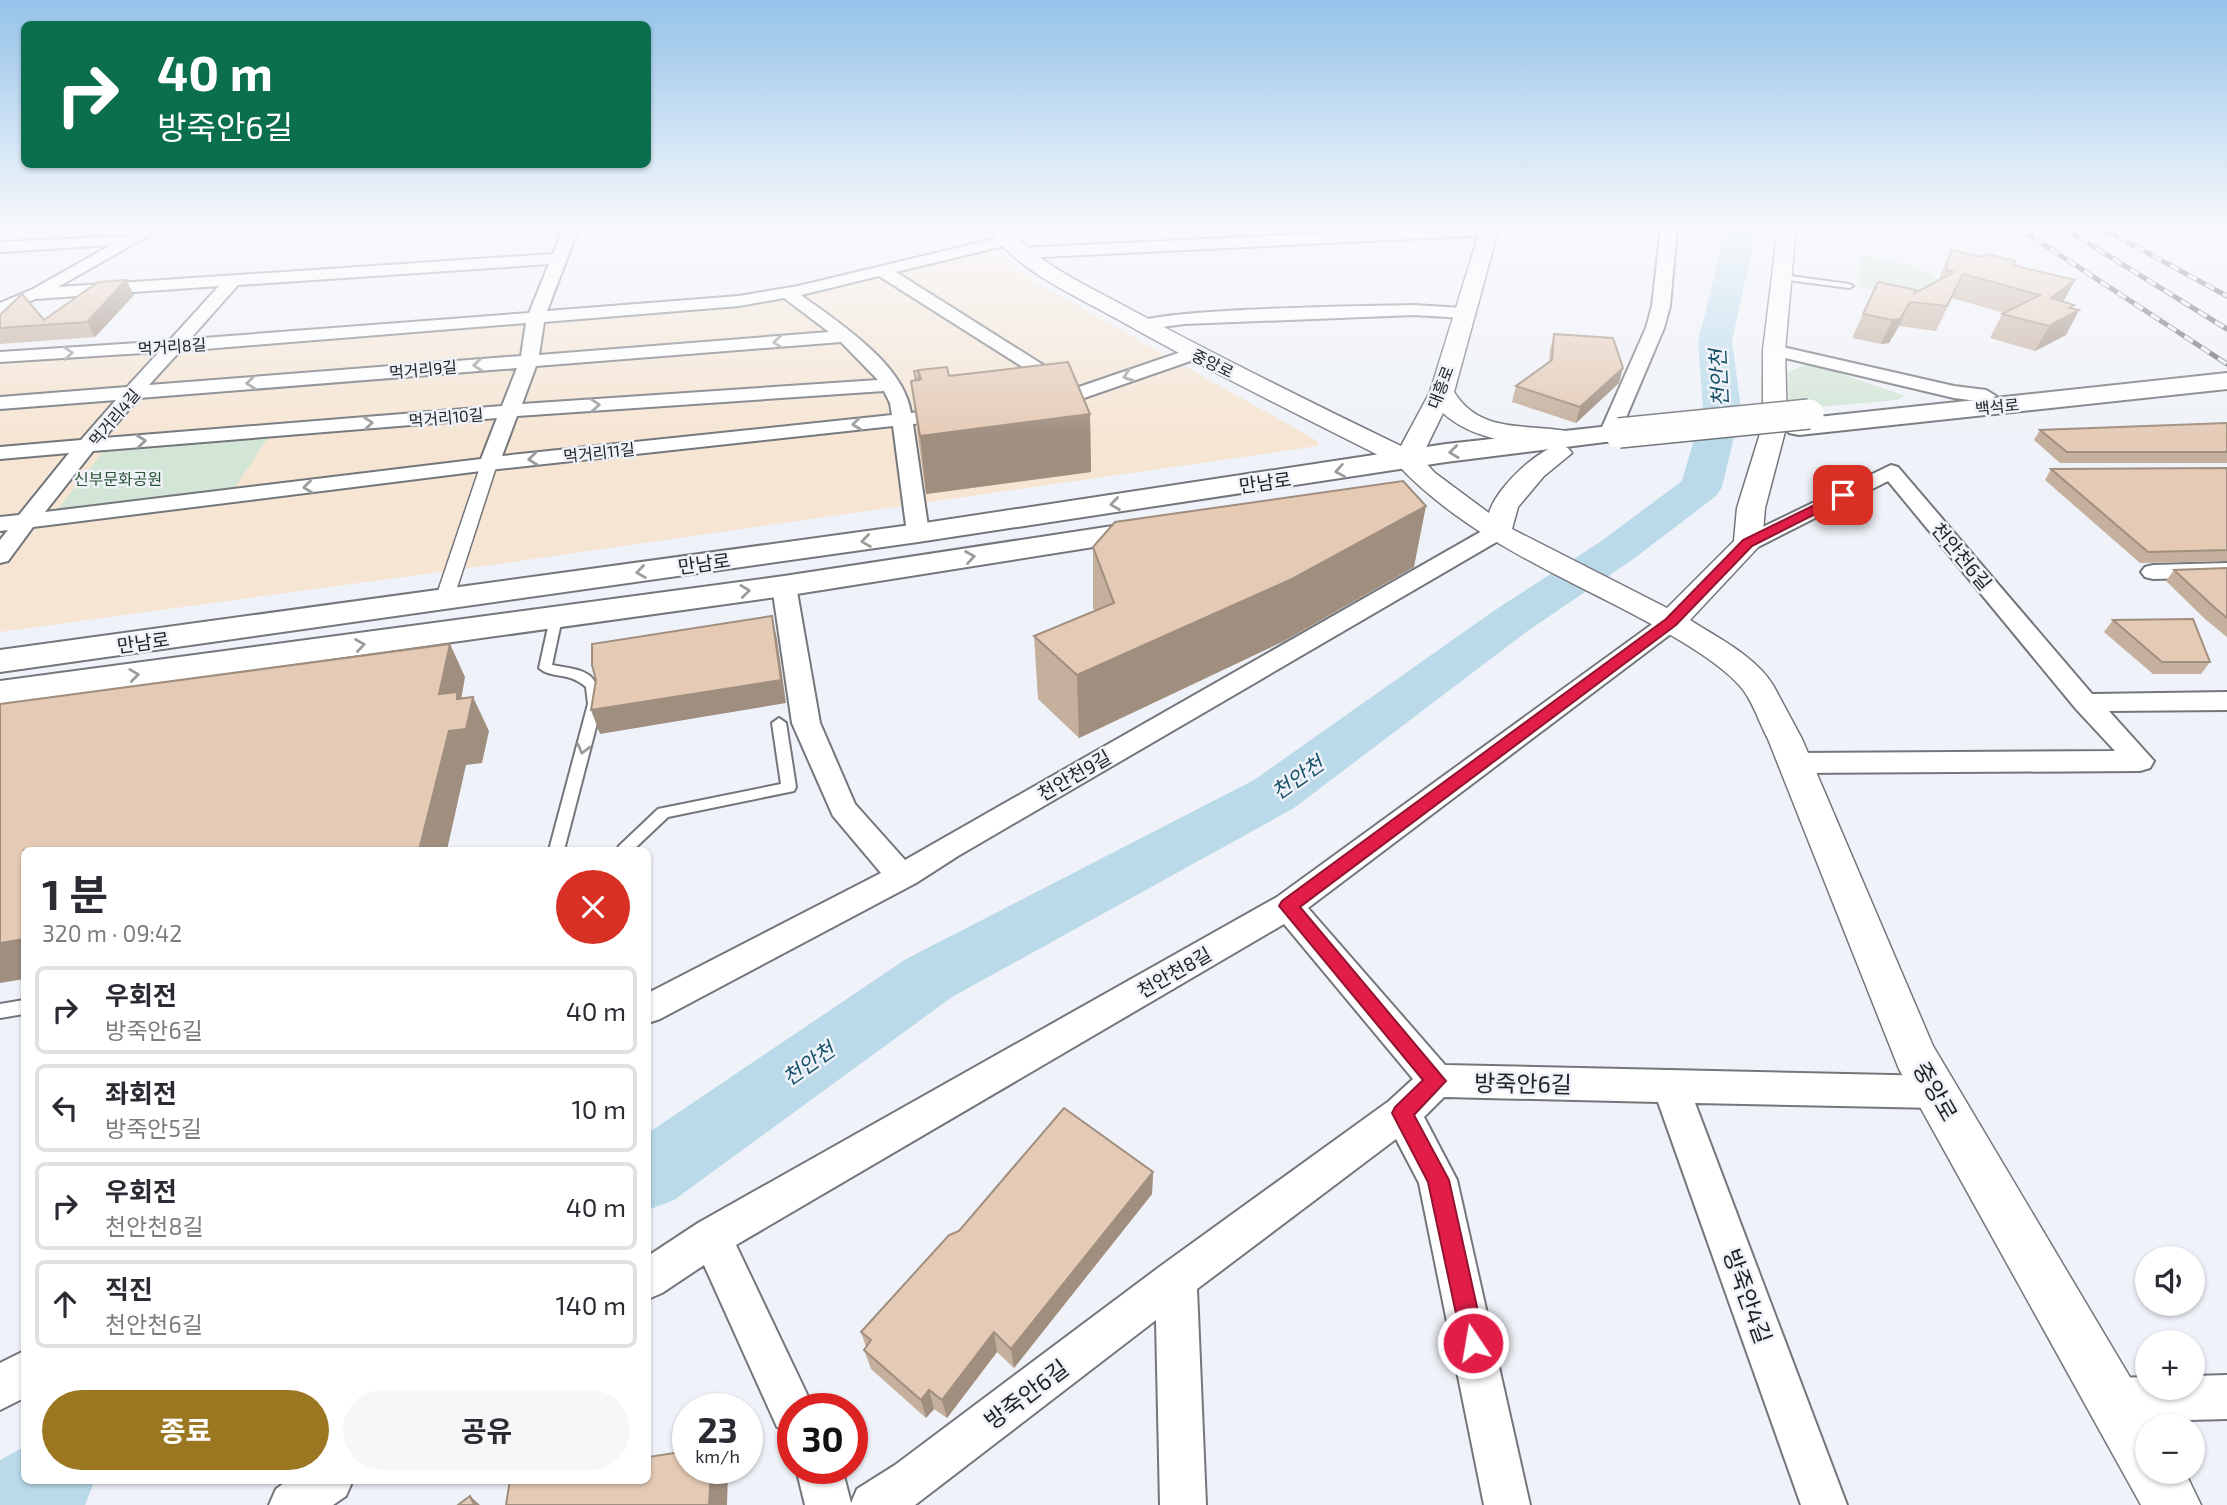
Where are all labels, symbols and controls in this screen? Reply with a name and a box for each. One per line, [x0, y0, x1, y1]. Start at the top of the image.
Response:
text: 40 m [157, 42, 273, 101]
icon: right [42, 49, 133, 140]
text: 방죽안6길 [157, 107, 293, 145]
street label: 먹거리8길 [137, 334, 207, 358]
one-way arrow [772, 334, 783, 349]
one-way arrow [63, 345, 74, 360]
street label: 중앙로 [1189, 345, 1237, 381]
water label: 천안천 [1704, 346, 1732, 408]
street label: 먹거리9길 [388, 357, 458, 381]
one-way arrow [472, 357, 483, 372]
street label: 대흥로 [1423, 363, 1457, 411]
one-way arrow [1123, 368, 1135, 382]
one-way arrow [245, 375, 256, 390]
street label: 먹거리4길 [85, 385, 143, 449]
street label: 백석로 [1974, 394, 2020, 418]
one-way arrow [590, 398, 601, 413]
street label: 먹거리10길 [408, 404, 484, 430]
one-way arrow [363, 416, 374, 431]
one-way arrow [851, 416, 862, 431]
one-way arrow [136, 434, 147, 449]
street label: 먹거리11길 [562, 439, 636, 465]
one-way arrow [1448, 444, 1460, 459]
one-way arrow [528, 451, 539, 466]
one-way arrow [1334, 463, 1346, 478]
pin [1813, 465, 1873, 525]
street label: 만남로 [1237, 467, 1293, 497]
park label: 신부문화공원 [74, 469, 162, 488]
icon: arrive [1824, 476, 1862, 514]
one-way arrow [302, 479, 313, 494]
one-way arrow [1109, 497, 1121, 512]
street label: 천안천6길 [1927, 518, 1997, 594]
one-way arrow [860, 533, 872, 548]
street label: 만남로 [676, 548, 732, 578]
one-way arrow [964, 550, 976, 565]
one-way arrow [635, 565, 646, 580]
one-way arrow [739, 584, 751, 599]
street label: 만남로 [115, 627, 171, 657]
one-way arrow [354, 638, 366, 653]
one-way arrow [129, 667, 140, 682]
one-way arrow [577, 743, 591, 755]
street label: 천안천9길 [1033, 745, 1115, 805]
water label: 천안천 [1266, 749, 1330, 804]
text: 1 분 [42, 868, 108, 918]
button: close [556, 870, 630, 944]
text: 320 m · 09:42 [42, 919, 182, 947]
street label: 천안천8길 [1133, 942, 1215, 1002]
text: 우회전 [105, 979, 177, 1010]
icon: right [46, 991, 84, 1029]
text: 40 m [566, 995, 626, 1026]
text: 방죽안6길 [105, 1016, 203, 1044]
water label: 천안천 [777, 1035, 841, 1090]
street label: 중앙로 [1908, 1057, 1964, 1125]
street label: 방죽안6길 [1474, 1068, 1572, 1098]
text: 좌회전 [105, 1077, 177, 1108]
icon: left [46, 1089, 84, 1127]
text: 10 m [571, 1093, 626, 1124]
text: 방죽안5길 [105, 1114, 202, 1142]
text: 우회전 [105, 1175, 177, 1206]
icon: right [46, 1187, 84, 1225]
text: 40 m [566, 1191, 626, 1222]
text: 천안천8길 [105, 1212, 204, 1240]
street label: 방죽안4길 [1718, 1245, 1778, 1347]
map controls [2135, 1246, 2205, 1484]
button: sound [2135, 1246, 2205, 1316]
text: 직진 [105, 1273, 153, 1304]
icon: ahead [46, 1285, 84, 1323]
text: 140 m [555, 1289, 626, 1320]
position arrow [1436, 1306, 1510, 1380]
text: 천안천6길 [105, 1310, 203, 1338]
button: + [2135, 1330, 2205, 1400]
street label: 방죽안6길 [979, 1353, 1073, 1435]
button: 종료 [42, 1390, 329, 1470]
button: 공유 [343, 1390, 630, 1470]
speed limit sign: 30 [777, 1393, 868, 1484]
text: 23 [697, 1408, 738, 1450]
button: − [2135, 1414, 2205, 1484]
text: km/h [695, 1445, 740, 1467]

